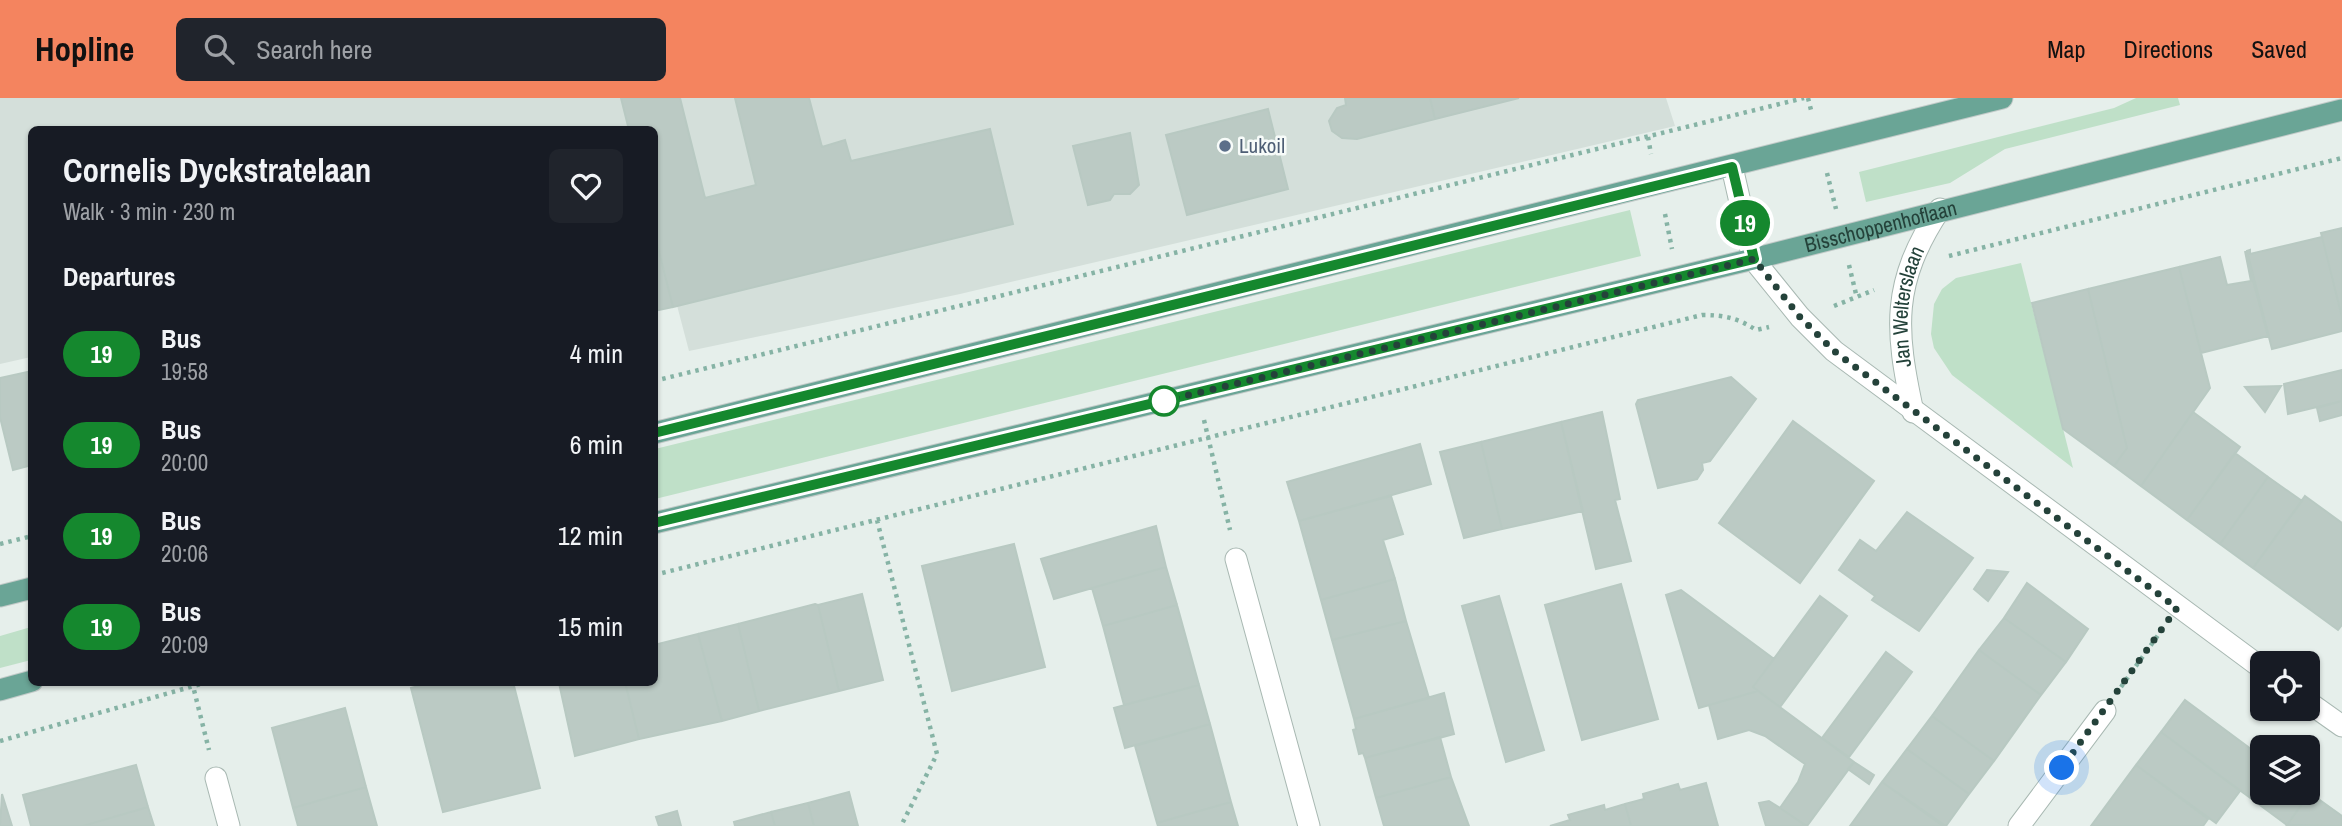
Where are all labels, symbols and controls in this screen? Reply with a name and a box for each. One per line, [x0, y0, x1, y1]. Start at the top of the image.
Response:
search box [176, 18, 666, 81]
text: Hopline [35, 27, 134, 71]
icon: search [200, 30, 238, 68]
text: Search here [256, 32, 372, 67]
text: Map [2047, 33, 2085, 65]
text: Directions [2123, 33, 2213, 65]
text: Saved [2251, 33, 2307, 65]
place label: Lukoil [1239, 131, 1285, 160]
marker: Lukoil [1217, 138, 1233, 154]
text: Cornelis Dyckstratelaan [63, 148, 371, 192]
button: heart [549, 149, 623, 223]
street label: Bisschoppenhoflaan [1801, 193, 1960, 259]
text: Walk · 3 min · 230 m [63, 196, 235, 227]
line badge: 19 [1714, 200, 1776, 246]
text: 19 [1734, 207, 1756, 239]
street label: Jan Welterslaan [1886, 241, 1931, 369]
text: Departures [63, 259, 176, 294]
text: Bus [161, 321, 201, 356]
text: 4 min [570, 336, 623, 371]
text: 19 [91, 338, 112, 370]
text: 19:58 [161, 356, 208, 387]
unlabelled marker [1149, 386, 1179, 416]
text: Bus [161, 412, 201, 447]
text: 6 min [570, 427, 623, 462]
text: 19 [91, 429, 112, 461]
text: 20:00 [161, 447, 208, 478]
text: Bus [161, 503, 201, 538]
text: 12 min [558, 518, 623, 553]
text: 19 [91, 520, 112, 552]
text: 20:06 [161, 538, 208, 569]
text: Bus [161, 594, 201, 629]
text: 15 min [558, 609, 623, 644]
text: 19 [91, 611, 112, 643]
text: 20:09 [161, 629, 208, 660]
map controls [2250, 651, 2320, 805]
button: locate [2250, 651, 2320, 721]
button: layers [2250, 735, 2320, 805]
your location [2044, 750, 2079, 785]

